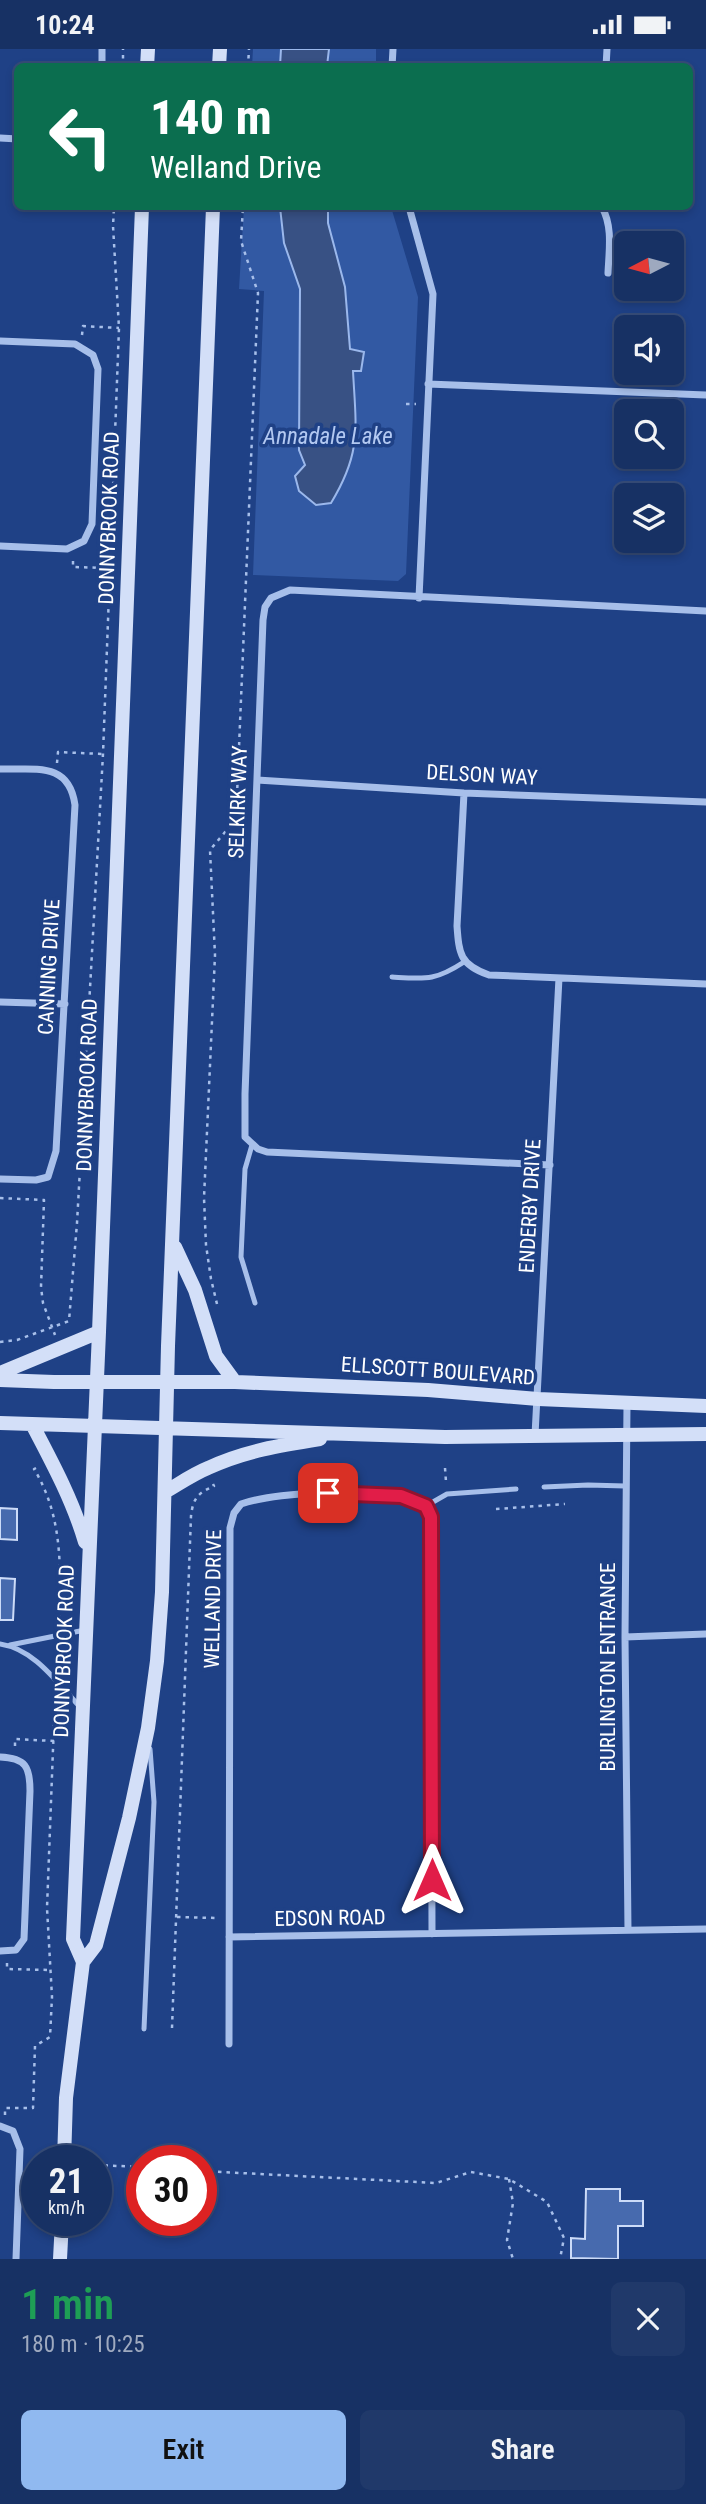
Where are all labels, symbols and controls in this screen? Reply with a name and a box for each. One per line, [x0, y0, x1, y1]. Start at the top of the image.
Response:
text: 10:24 [35, 10, 95, 40]
text: 140 m [150, 89, 272, 146]
icon: left [35, 91, 126, 182]
text: Welland Drive [150, 148, 321, 186]
north arrow [614, 231, 684, 301]
map controls [614, 231, 684, 553]
button: sound [614, 315, 684, 385]
button: search [614, 399, 684, 469]
water label: Annadale Lake [262, 423, 393, 450]
street label: DONNYBROOK ROAD [94, 431, 124, 605]
button: layers [614, 483, 684, 553]
street label: SELKIRK WAY [224, 745, 252, 859]
street label: DELSON WAY [426, 760, 538, 790]
street label: CANNING DRIVE [33, 898, 65, 1036]
street label: DONNYBROOK ROAD [72, 998, 102, 1172]
street label: ENDERBY DRIVE [515, 1138, 545, 1274]
street label: ELLSCOTT BOULEVARD [340, 1352, 536, 1390]
pin [298, 1463, 358, 1523]
icon: arrive [309, 1474, 347, 1512]
street label: WELLAND DRIVE [200, 1529, 226, 1669]
street label: BURLINGTON ENTRANCE [596, 1563, 620, 1771]
street label: DONNYBROOK ROAD [49, 1564, 79, 1738]
position arrow [395, 1843, 469, 1917]
street label: EDSON ROAD [274, 1905, 386, 1931]
speed limit sign: 30 [126, 2145, 217, 2236]
text: 21 [49, 2161, 84, 2202]
text: km/h [48, 2197, 85, 2218]
text: 1 min [21, 2280, 114, 2329]
button: close [611, 2282, 685, 2356]
text: 180 m · 10:25 [21, 2331, 145, 2358]
button: Exit [21, 2410, 346, 2490]
button: Share [360, 2410, 685, 2490]

